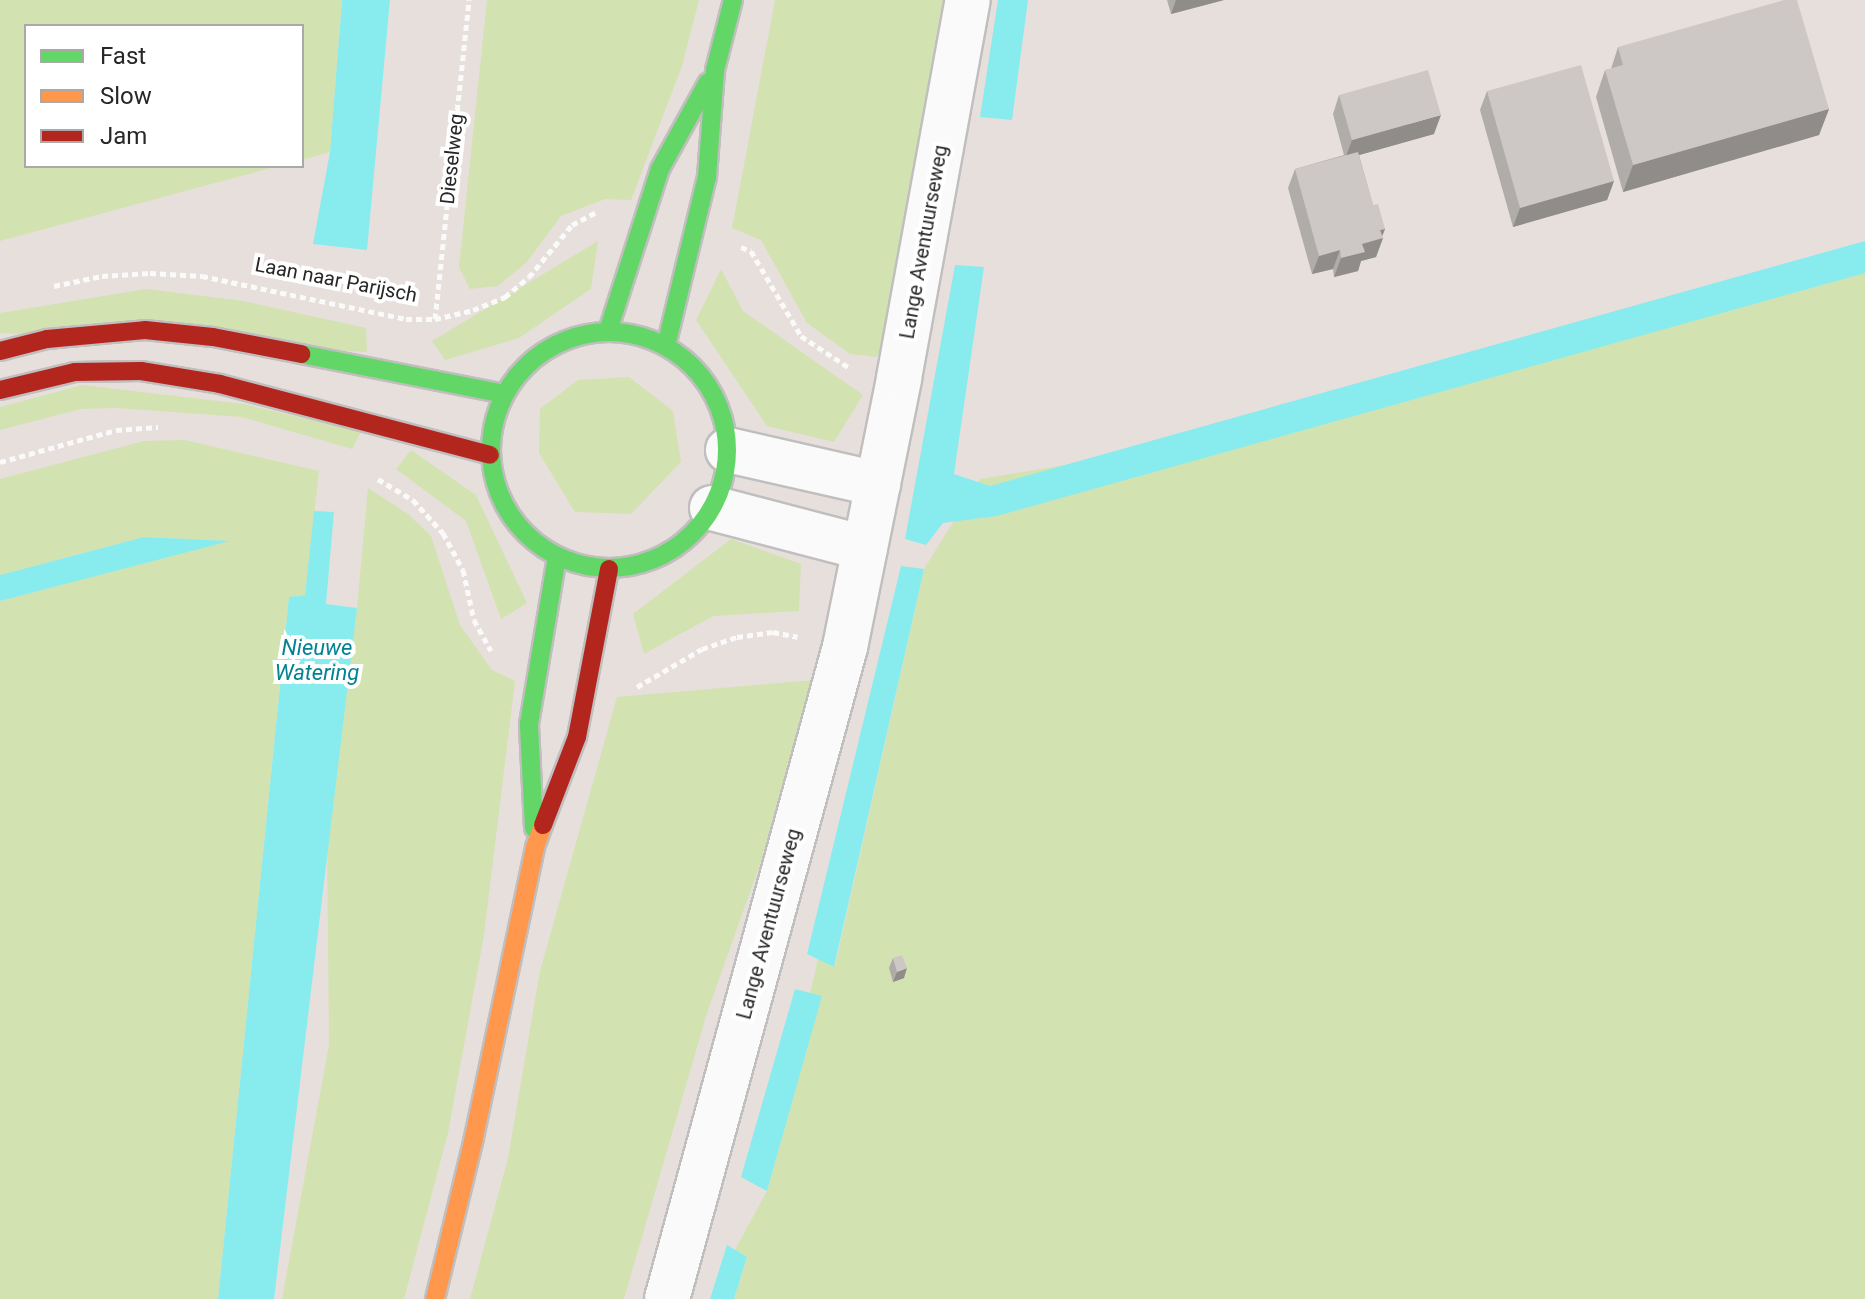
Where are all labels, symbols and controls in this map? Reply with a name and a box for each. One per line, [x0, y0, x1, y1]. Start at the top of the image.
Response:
legend [24, 24, 304, 168]
text: Fast [100, 42, 146, 70]
text: Slow [100, 82, 152, 110]
street label: Dieselweg [435, 112, 469, 206]
text: Jam [100, 122, 147, 150]
street label: Lange Aventuurseweg [895, 143, 953, 341]
street label: Laan naar Parijsch [253, 253, 419, 307]
water label: Nieuwe Watering [275, 634, 359, 686]
street label: Lange Aventuurseweg [732, 826, 806, 1022]

